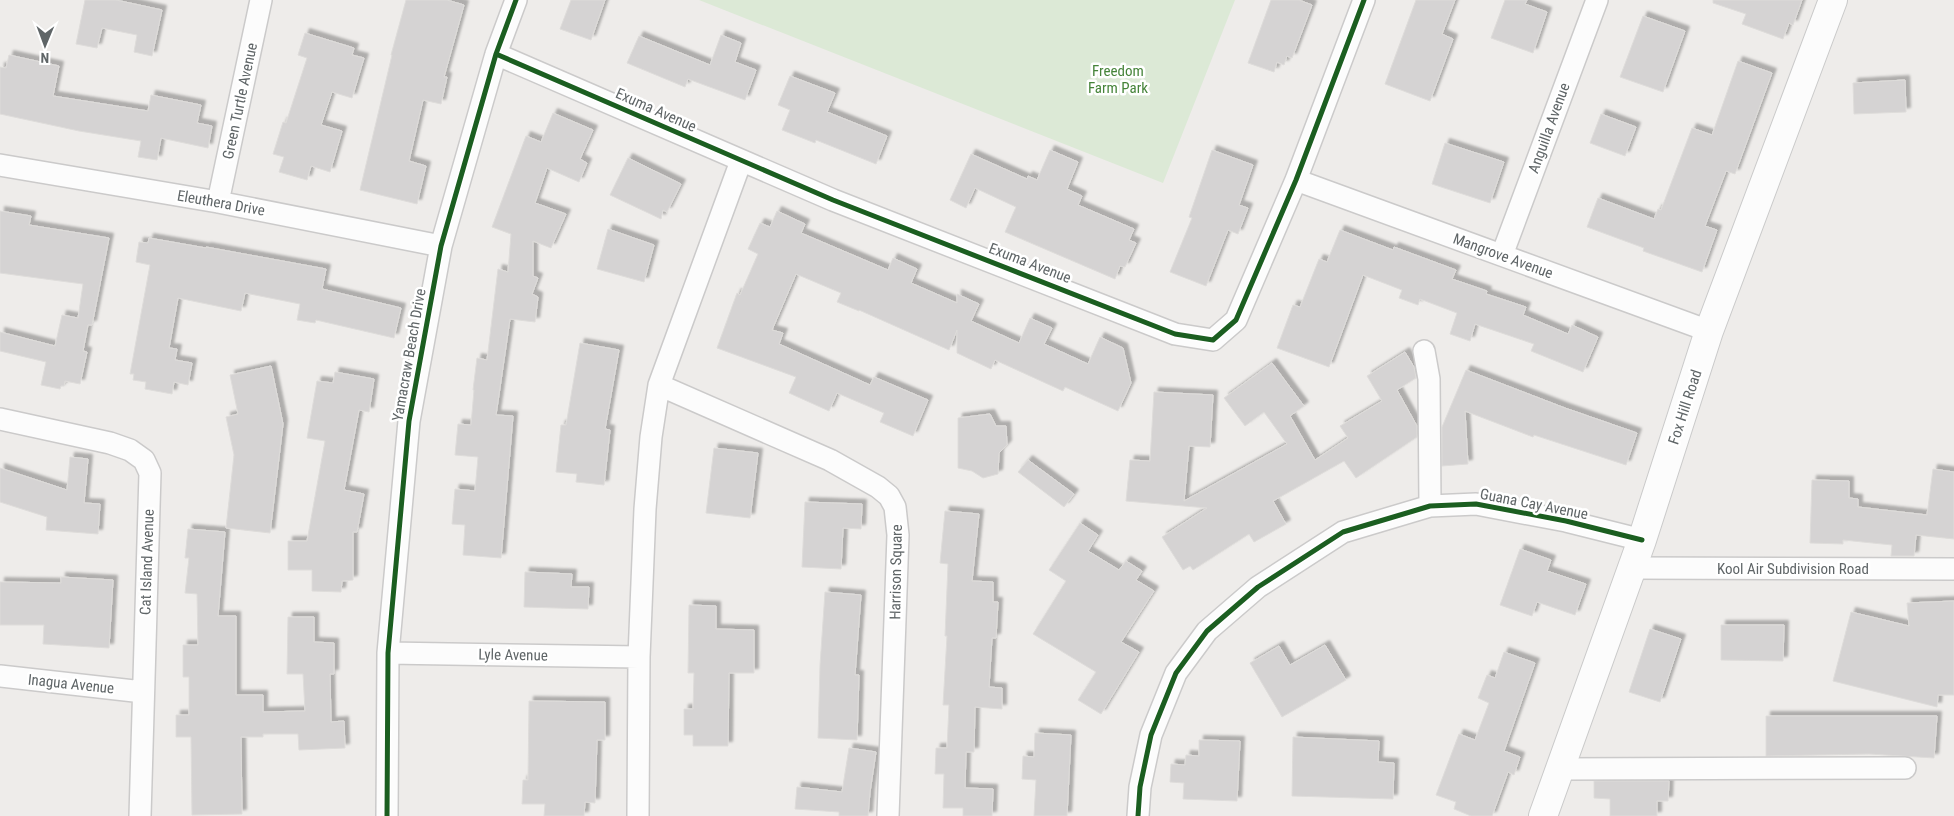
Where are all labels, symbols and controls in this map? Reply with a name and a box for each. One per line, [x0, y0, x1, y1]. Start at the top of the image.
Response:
north arrow [20, 20, 70, 70]
street label: Green Turtle Avenue [219, 41, 261, 161]
text: N [40, 50, 49, 66]
park label: Freedom Farm Park [1088, 62, 1148, 97]
street label: Anguilla Avenue [1524, 80, 1574, 176]
street label: Exuma Avenue [613, 84, 699, 136]
street label: Eleuthera Drive [176, 186, 266, 220]
street label: Mangrove Avenue [1451, 230, 1555, 282]
street label: Exuma Avenue [986, 239, 1074, 287]
street label: Yamacraw Beach Drive [388, 287, 430, 423]
street label: Fox Hill Road [1664, 367, 1706, 447]
street label: Guana Cay Avenue [1478, 485, 1590, 523]
street label: Cat Island Avenue [136, 509, 158, 615]
street label: Harrison Square [886, 524, 906, 620]
street label: Kool Air Subdivision Road [1717, 560, 1869, 578]
street label: Lyle Avenue [478, 645, 548, 665]
street label: Inagua Avenue [27, 671, 115, 697]

